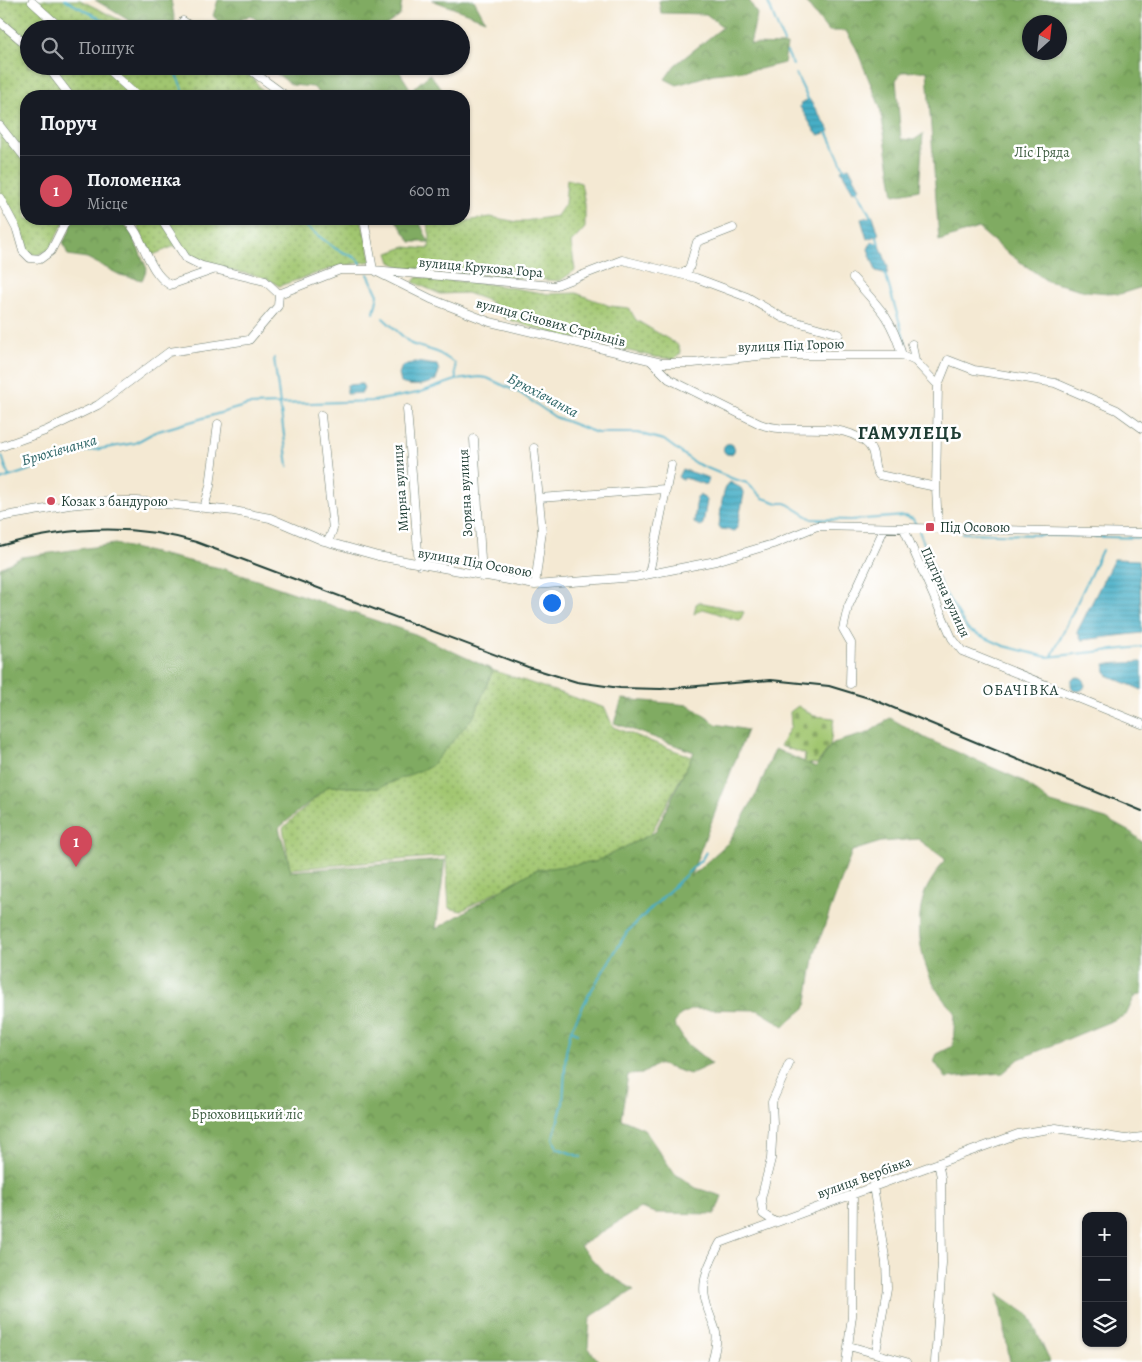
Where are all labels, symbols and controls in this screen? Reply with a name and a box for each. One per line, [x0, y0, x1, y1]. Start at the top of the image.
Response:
north arrow [1022, 15, 1067, 60]
search box [20, 20, 470, 75]
icon: search [38, 34, 66, 62]
text: Пошук [78, 35, 135, 61]
text: Поруч [40, 109, 97, 137]
park label: Ліс Гряда [1014, 143, 1070, 162]
text: Поломенка [87, 167, 181, 193]
text: 1 [53, 180, 59, 202]
text: 600 m [409, 180, 450, 202]
text: Місце [87, 193, 128, 215]
street label: вулиця Крукова Гора [418, 253, 544, 282]
street label: вулиця Січових Стрільців [474, 293, 628, 352]
street label: вулиця Під Горою [737, 334, 845, 357]
water label: Брюхівчанка [504, 368, 582, 422]
district label: ГАМУЛЕЦЬ [858, 420, 962, 446]
water label: Брюхівчанка [19, 430, 99, 470]
street label: Мирна вулиця [388, 443, 413, 532]
street label: Зоряна вулиця [454, 448, 477, 538]
place label: Козак з бандурою [61, 492, 168, 511]
marker: Козак з бандурою [45, 495, 57, 507]
place label: Під Осовою [940, 518, 1010, 537]
marker: Під Осовою [924, 521, 936, 533]
street label: вулиця Під Осовою [416, 543, 533, 582]
street label: Підгірна вулиця [916, 544, 975, 641]
your location [539, 590, 565, 616]
district label: ОБАЧІВКА [983, 680, 1059, 700]
pin: 1 [60, 826, 92, 867]
park label: Брюховицький ліс [191, 1105, 303, 1124]
street label: вулиця Вербівка [814, 1151, 914, 1203]
map controls [1082, 1212, 1127, 1347]
button: + [1082, 1212, 1127, 1257]
button: − [1082, 1257, 1127, 1302]
button: layers [1082, 1302, 1127, 1347]

